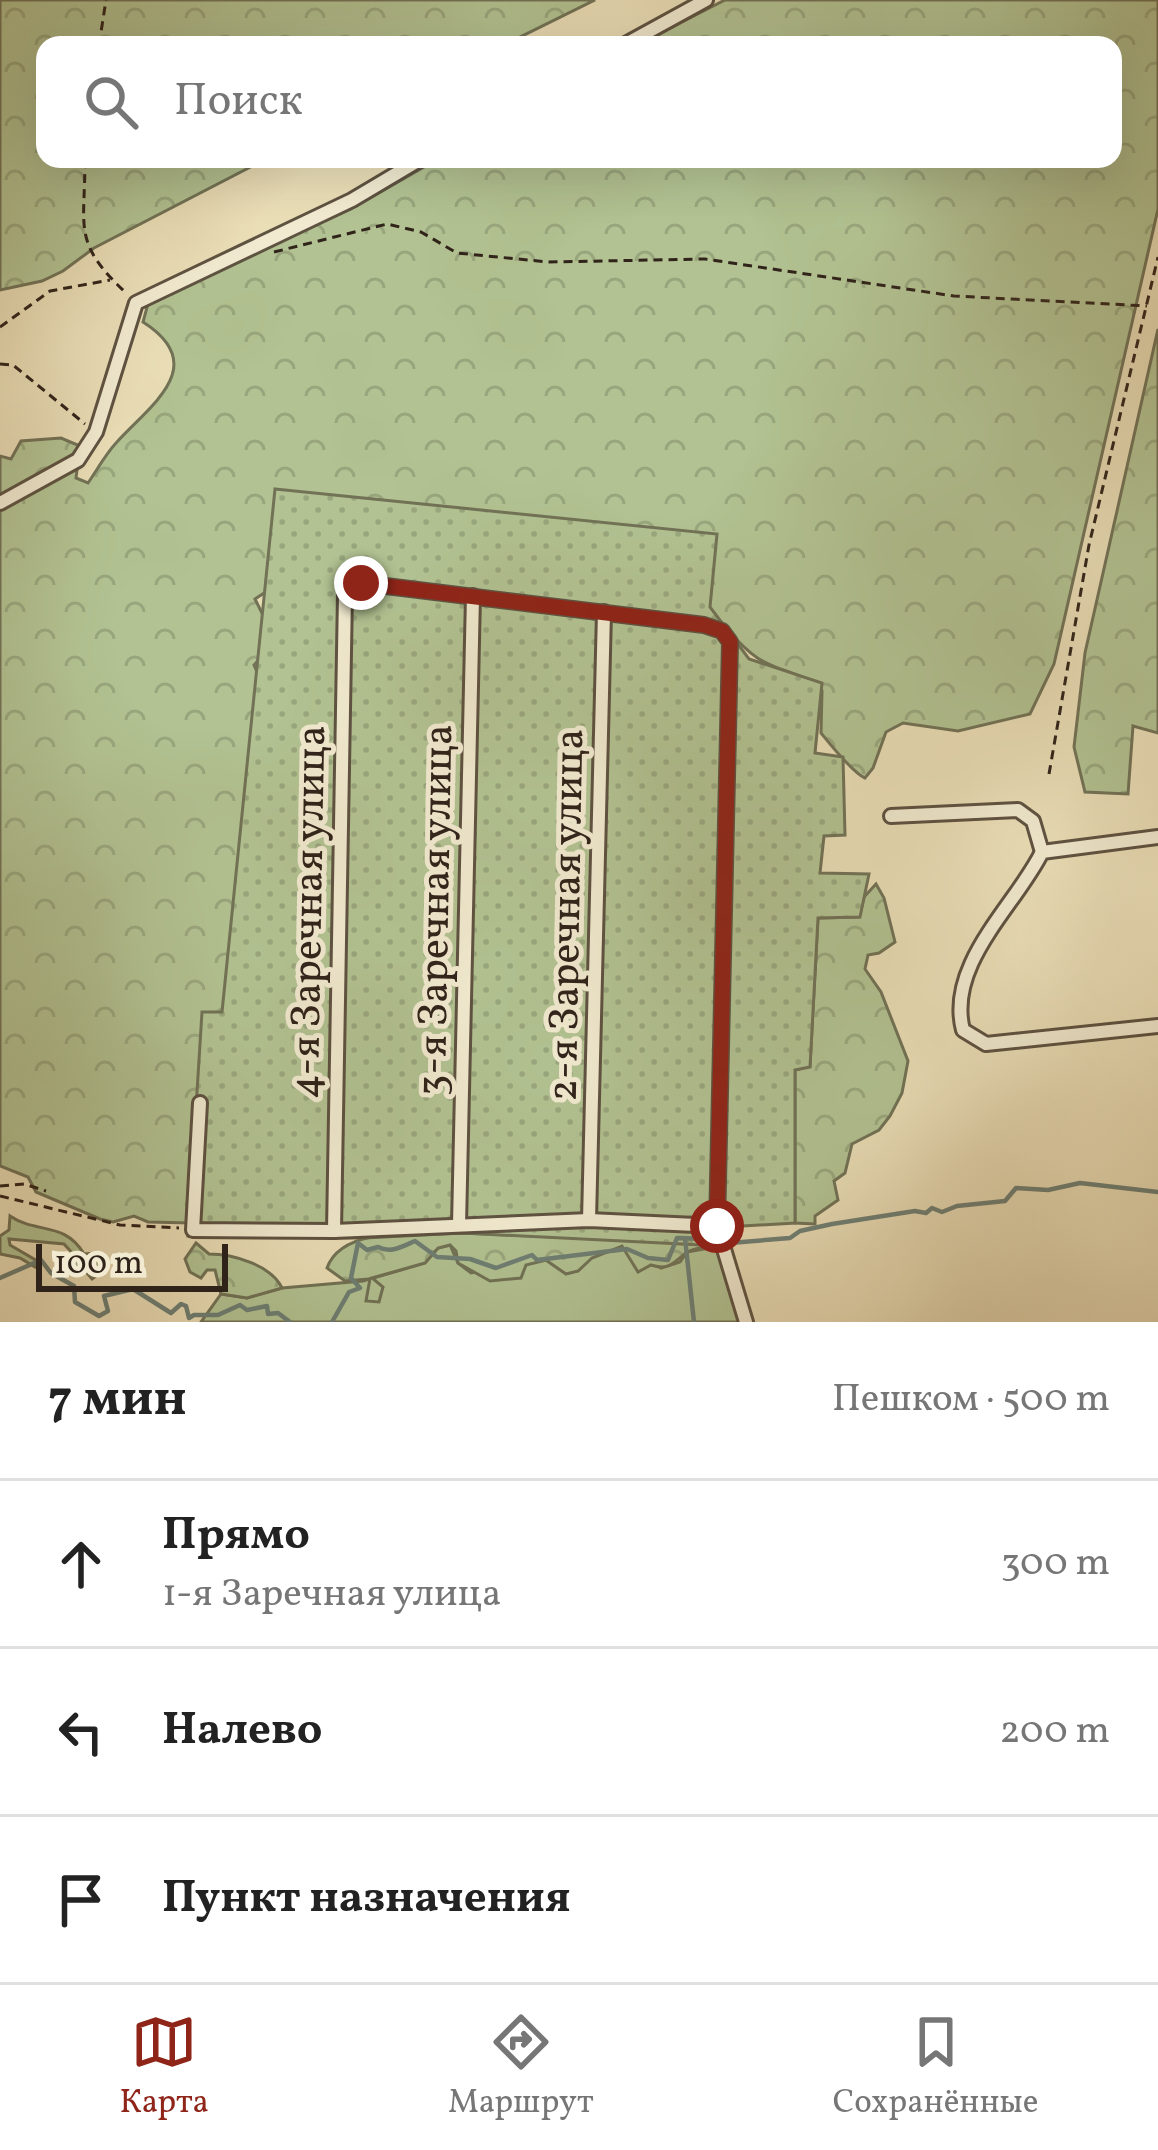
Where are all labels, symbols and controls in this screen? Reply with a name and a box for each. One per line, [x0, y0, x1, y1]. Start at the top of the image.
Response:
search box [36, 36, 1122, 168]
icon: search [78, 69, 144, 135]
text: Поиск [174, 71, 303, 134]
route end [334, 556, 388, 610]
street label: 3-я Заречная улица [405, 724, 470, 1097]
street label: 4-я Заречная улица [278, 725, 343, 1099]
street label: 2-я Заречная улица [536, 728, 601, 1102]
route start [690, 1199, 744, 1253]
scale bar [36, 1238, 228, 1291]
text: 100 m [54, 1242, 143, 1288]
text: 7 мин [48, 1365, 187, 1436]
text: Пешком · 500 m [832, 1373, 1110, 1427]
text: Прямо [162, 1505, 310, 1568]
icon: ahead [48, 1531, 114, 1597]
text: 300 m [1001, 1537, 1110, 1591]
text: 1-я Заречная улица [162, 1568, 501, 1622]
icon: left [48, 1699, 114, 1765]
text: Налево [162, 1700, 323, 1763]
text: 200 m [999, 1705, 1110, 1759]
icon: arrive [48, 1867, 114, 1933]
text: Пункт назначения [162, 1868, 571, 1931]
tab: Карта [119, 2009, 209, 2127]
tab: Маршрут [448, 2009, 594, 2127]
tab: Сохранённые [833, 2009, 1038, 2127]

